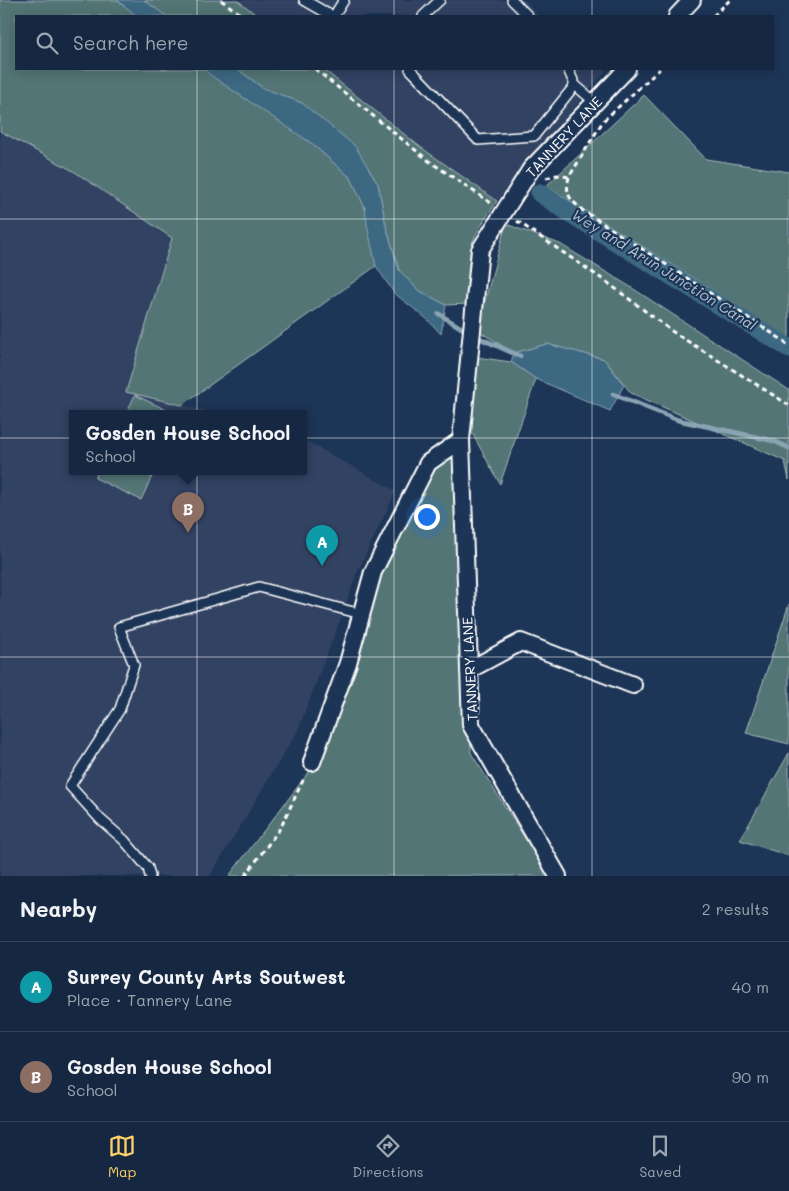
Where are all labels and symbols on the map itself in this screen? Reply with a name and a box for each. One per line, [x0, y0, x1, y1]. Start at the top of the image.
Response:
street label: TANNERY LANE [521, 92, 606, 181]
water label: Wey and Arun Junction Canal [568, 204, 761, 335]
pin: B [172, 492, 204, 533]
your location [414, 504, 440, 530]
pin: A [306, 525, 338, 566]
street label: TANNERY LANE [457, 616, 482, 722]

